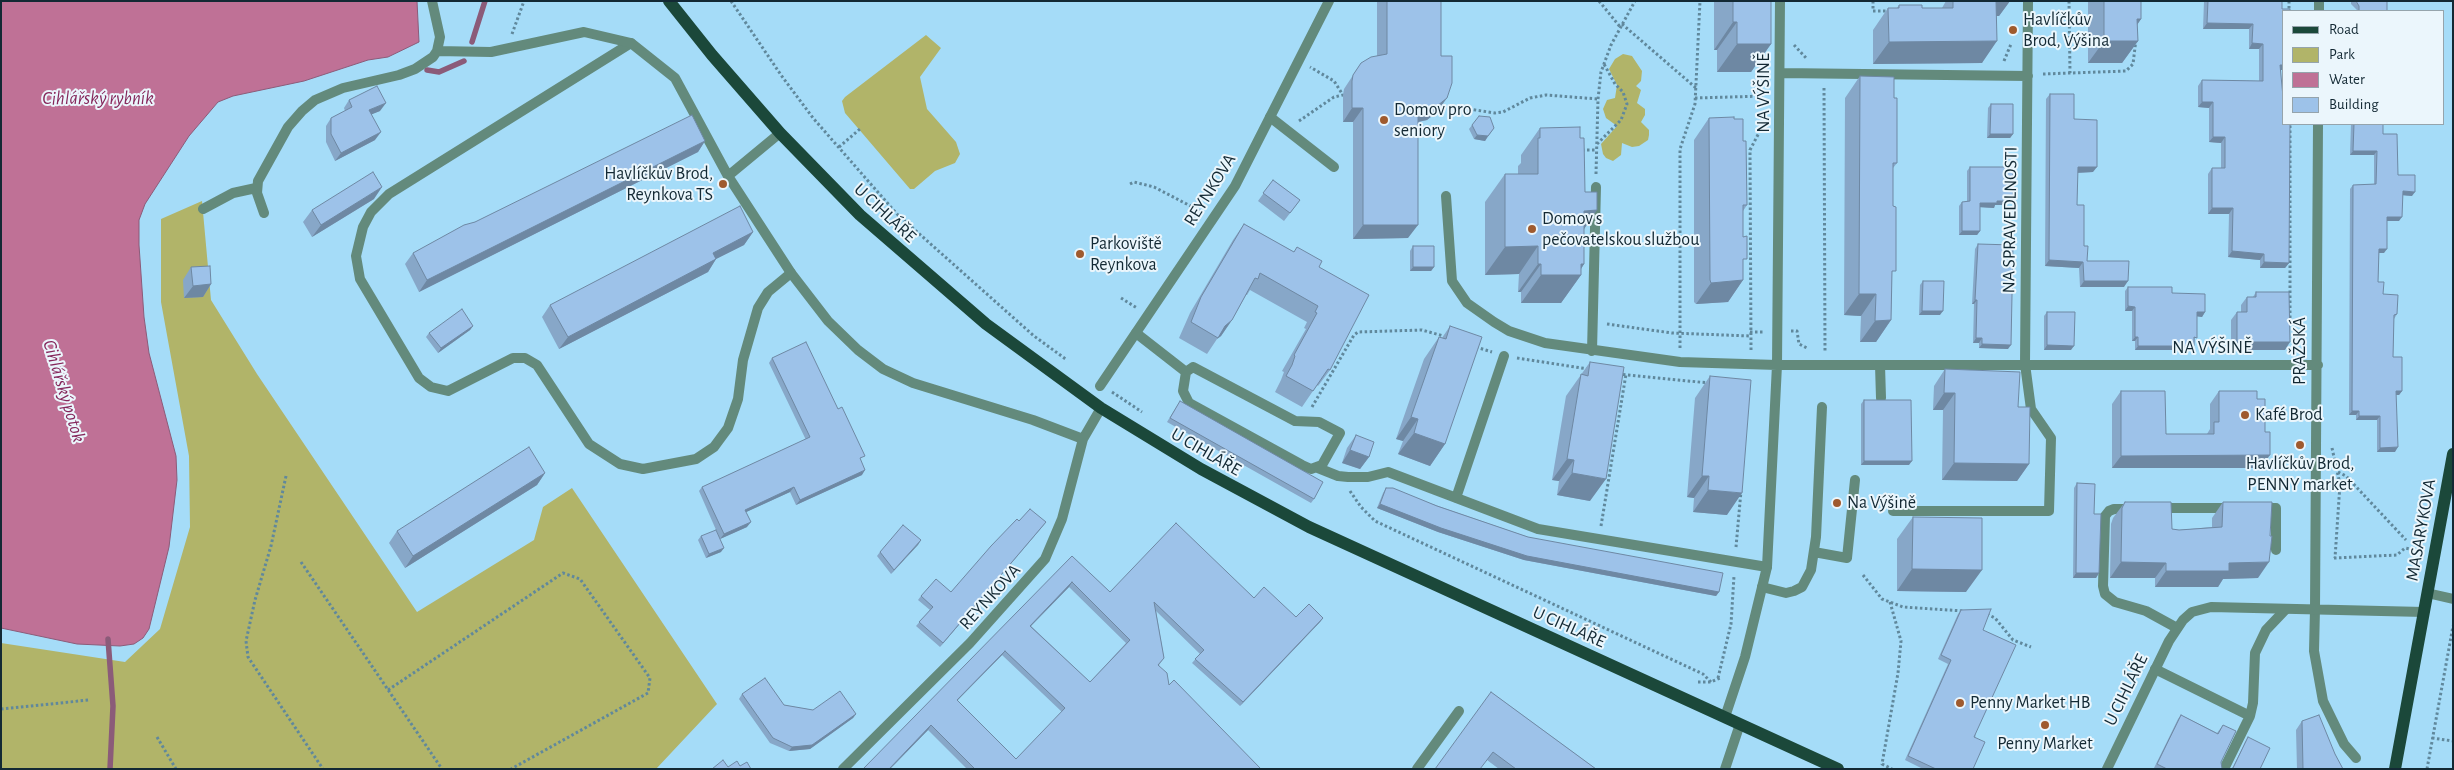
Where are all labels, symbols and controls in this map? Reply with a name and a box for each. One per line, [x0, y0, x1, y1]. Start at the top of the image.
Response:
place label: Havlíčkův Brod, Výšina [2023, 9, 2109, 52]
legend [2282, 10, 2444, 125]
text: Road [2329, 22, 2359, 37]
marker: Havlíčkův Brod, Výšina [2007, 24, 2019, 36]
text: Park [2329, 47, 2355, 62]
street label: NA VÝŠINĚ [1753, 53, 1775, 133]
text: Water [2329, 72, 2365, 87]
water label: Cihlářský rybník [42, 87, 154, 109]
text: Building [2329, 97, 2379, 112]
place label: Domov pro seniory [1394, 99, 1471, 142]
marker: Domov pro seniory [1378, 114, 1390, 126]
street label: NA SPRAVEDLNOSTI [1998, 146, 2022, 294]
street label: REYNKOVA [1179, 150, 1241, 230]
place label: Havlíčkův Brod, Reynkova TS [604, 163, 713, 205]
marker: Havlíčkův Brod, Reynkova TS [717, 178, 729, 190]
street label: U CIHLÁŘE [849, 179, 921, 247]
place label: Domov s pečovatelskou službou [1542, 208, 1699, 250]
marker: Domov s pečovatelskou službou [1526, 223, 1538, 235]
place label: Parkoviště Reynkova [1090, 233, 1162, 276]
marker: Parkoviště Reynkova [1074, 248, 1086, 260]
street label: PRAŽSKÁ [2289, 317, 2311, 385]
water label: Cihlářský potok [38, 337, 90, 445]
street label: NA VÝŠINĚ [2172, 337, 2252, 359]
place label: Kafé Brod [2255, 404, 2323, 426]
marker: Kafé Brod [2239, 409, 2251, 421]
street label: U CIHLÁŘE [1167, 423, 1245, 481]
marker: Havlíčkův Brod, PENNY market [2294, 439, 2306, 451]
place label: Havlíčkův Brod, PENNY market [2246, 453, 2354, 496]
street label: MASARYKOVA [2401, 477, 2441, 583]
place label: Na Výšině [1847, 492, 1916, 514]
marker: Na Výšině [1831, 497, 1843, 509]
street label: REYNKOVA [955, 560, 1025, 634]
street label: U CIHLÁŘE [1529, 601, 1609, 653]
street label: U CIHLÁŘE [2099, 651, 2153, 729]
place label: Penny Market HB [1970, 692, 2091, 714]
marker: Penny Market HB [1954, 697, 1966, 709]
marker: Penny Market [2039, 719, 2051, 731]
place label: Penny Market [1997, 733, 2093, 755]

